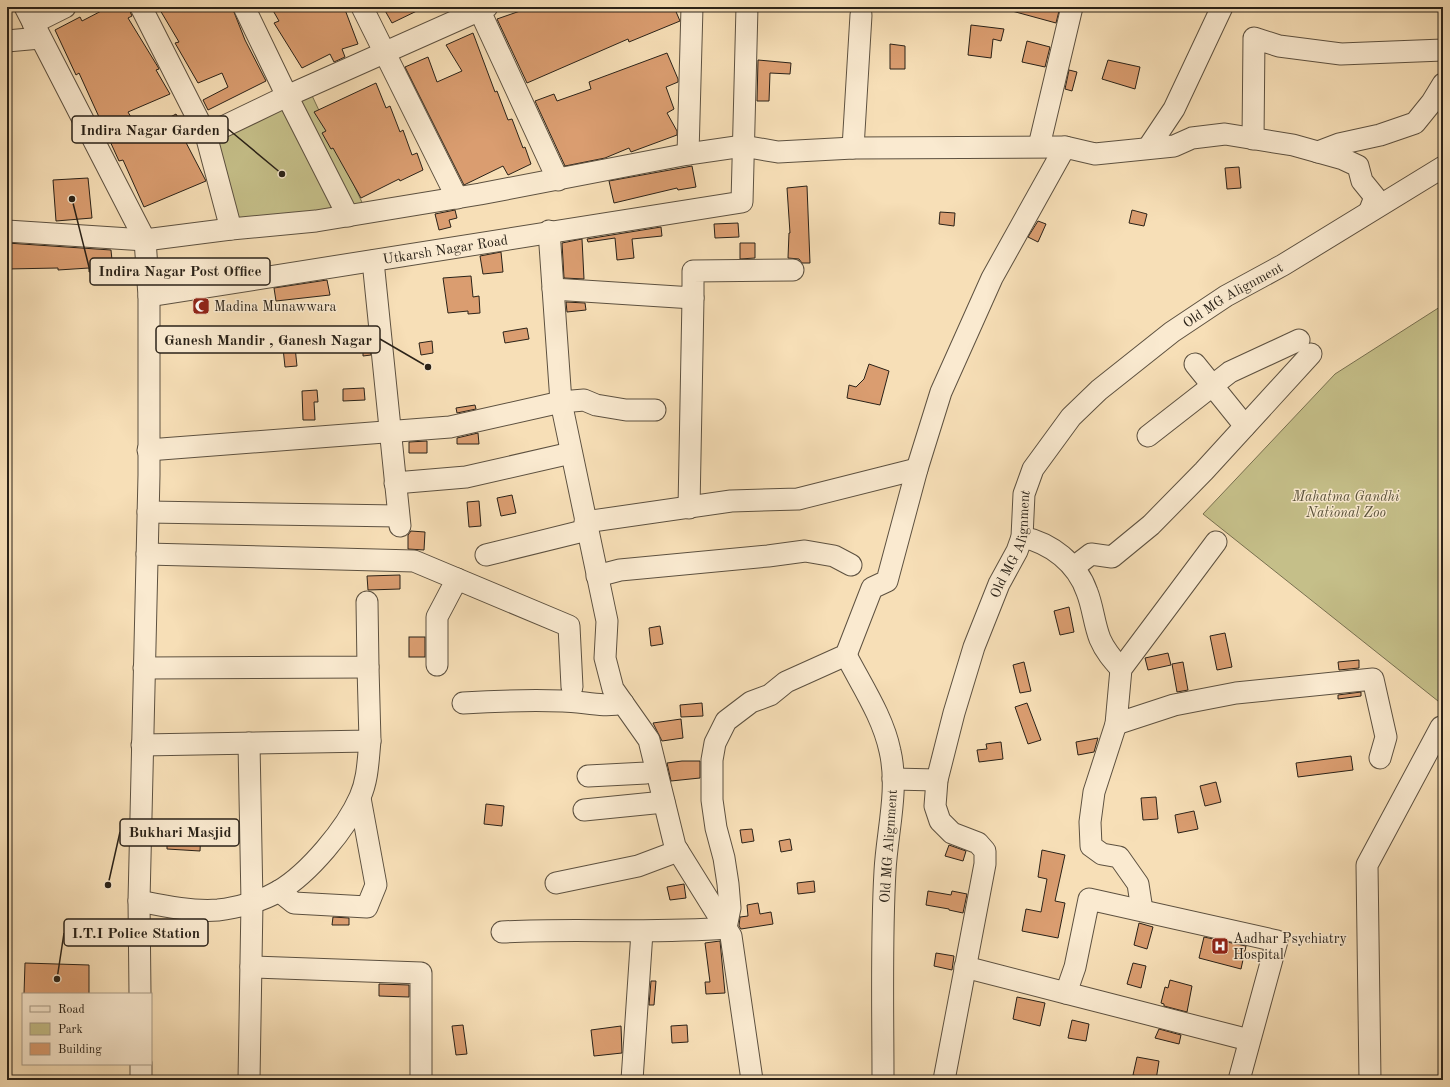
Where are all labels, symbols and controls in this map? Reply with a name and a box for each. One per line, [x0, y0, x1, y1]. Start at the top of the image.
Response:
callout: Indira Nagar Garden [72, 116, 228, 143]
text: Indira Nagar Garden [80, 124, 220, 139]
street label: Utkarsh Nagar Road [382, 233, 509, 267]
callout: Indira Nagar Post Office [90, 258, 270, 285]
street label: Old MG Alignment [1181, 260, 1286, 331]
text: Indira Nagar Post Office [98, 265, 262, 280]
mosque icon: Madina Munawwara [191, 296, 211, 316]
place label: Madina Munawwara [214, 300, 336, 314]
callout: Ganesh Mandir , Ganesh Nagar [156, 326, 380, 353]
text: Ganesh Mandir , Ganesh Nagar [164, 334, 373, 349]
street label: Old MG Alignment [988, 488, 1033, 600]
park label: Mahatma Gandhi National Zoo [1291, 490, 1400, 520]
street label: Old MG Alignment [878, 789, 900, 903]
callout: Bukhari Masjid [120, 819, 239, 846]
text: Bukhari Masjid [128, 826, 232, 841]
callout: I.T.I Police Station [64, 919, 208, 946]
text: I.T.I Police Station [72, 927, 200, 942]
place label: Aadhar Psychiatry Hospital [1233, 932, 1348, 962]
hospital icon: Aadhar Psychiatry Hospital [1210, 936, 1230, 956]
legend [22, 993, 152, 1065]
text: Road [58, 1004, 85, 1016]
text: Park [58, 1024, 83, 1036]
text: Building [58, 1044, 102, 1056]

